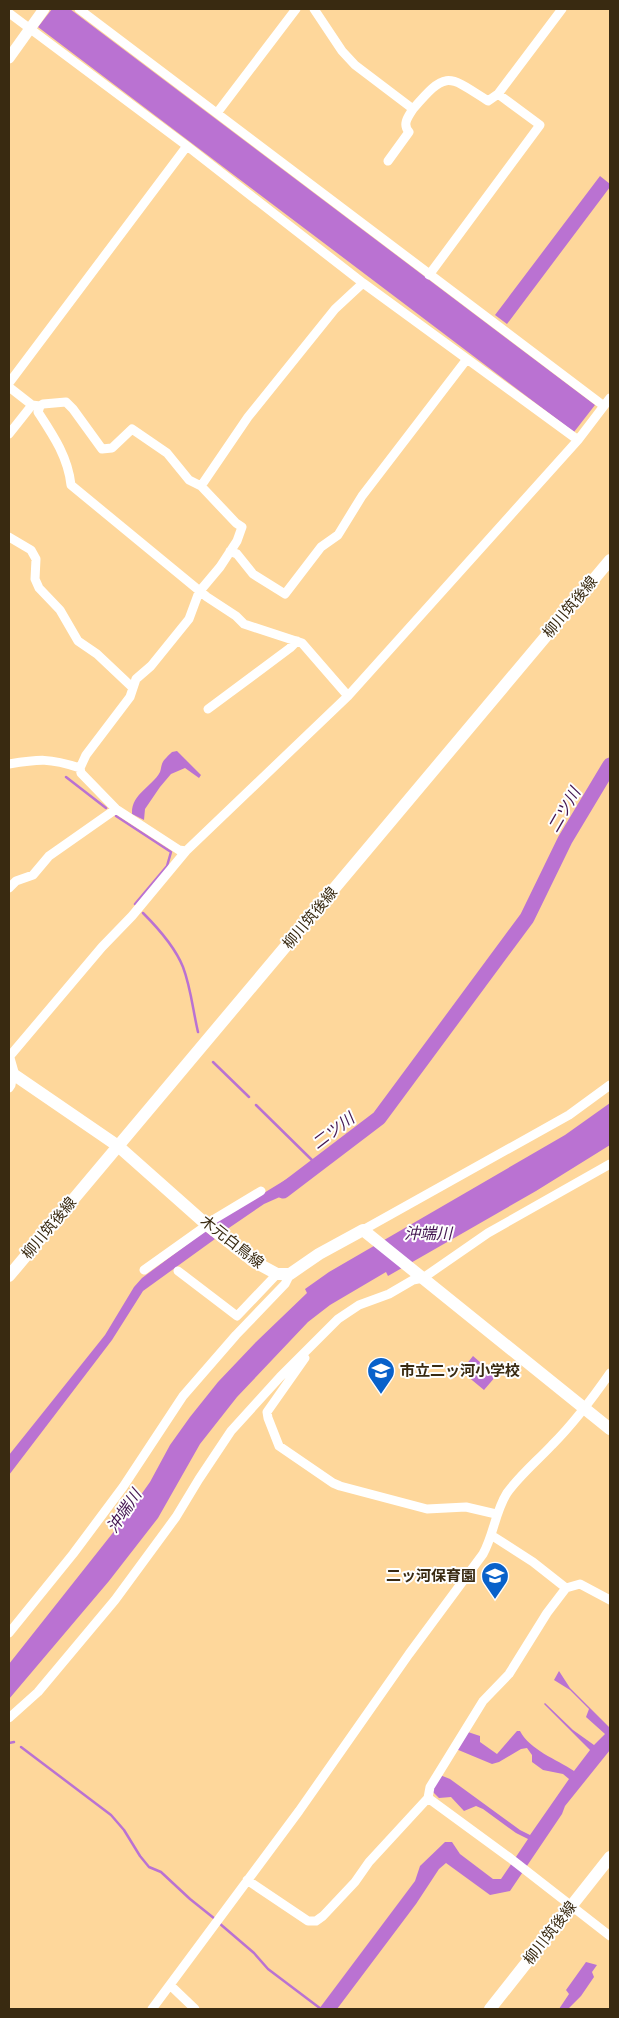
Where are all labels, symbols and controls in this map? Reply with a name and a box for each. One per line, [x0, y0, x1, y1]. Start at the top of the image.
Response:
street label: 柳川筑後線 [537, 571, 603, 643]
water label: 二ツ川 [542, 782, 587, 837]
street label: 柳川筑後線 [277, 882, 343, 954]
water label: 二ツ川 [307, 1106, 361, 1155]
street label: 柳川筑後線 [16, 1192, 82, 1264]
street label: 木元白鳥線 [196, 1210, 268, 1274]
water label: 沖端川 [404, 1222, 454, 1245]
school or university icon: 市立二ッ河小学校 [366, 1356, 396, 1395]
place label: 市立二ッ河小学校 [400, 1360, 520, 1382]
water label: 沖端川 [101, 1483, 148, 1537]
school or university icon: 二ッ河保育園 [480, 1561, 510, 1600]
place label: 二ッ河保育園 [386, 1565, 476, 1587]
street label: 柳川筑後線 [518, 1897, 582, 1969]

